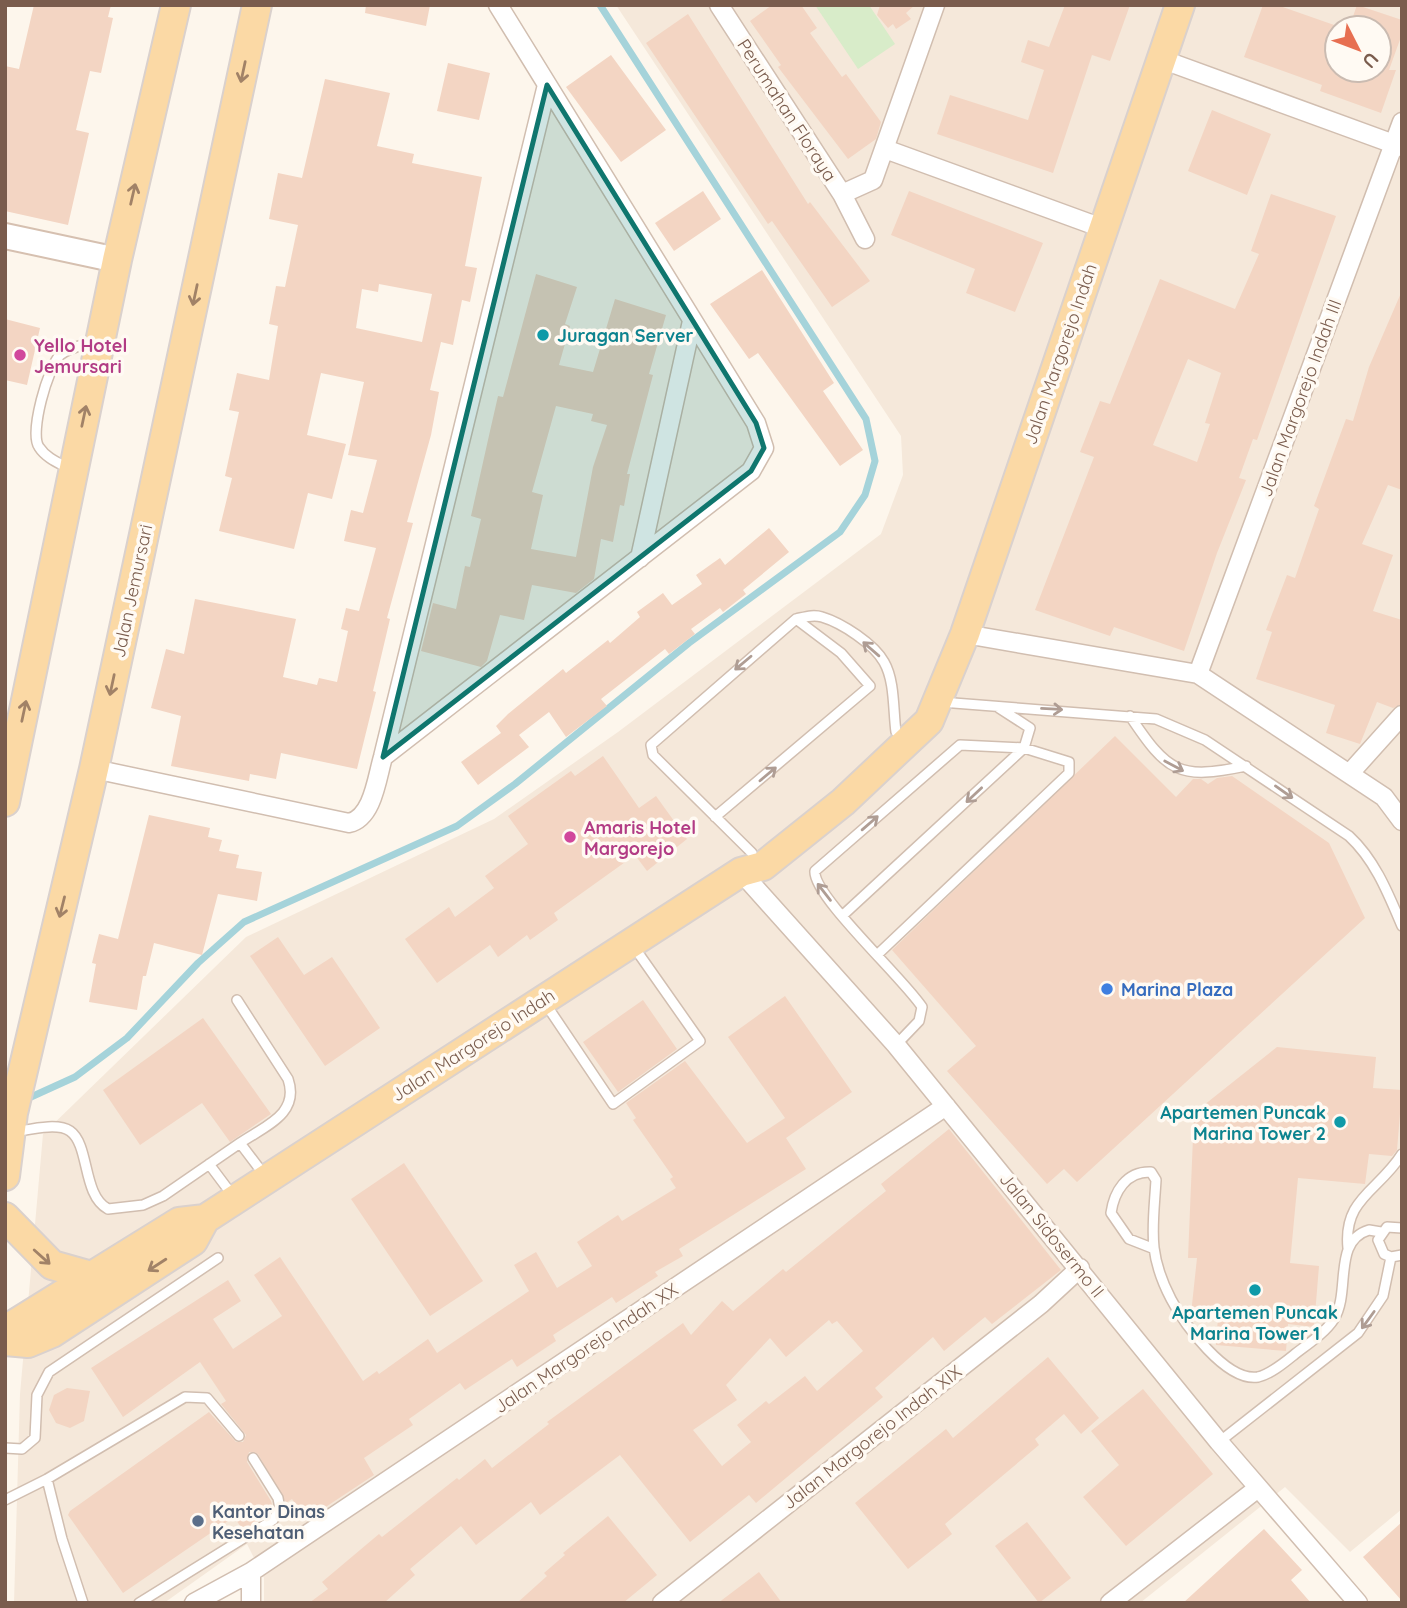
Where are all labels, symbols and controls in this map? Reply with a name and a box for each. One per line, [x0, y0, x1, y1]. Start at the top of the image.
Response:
north arrow [1323, 14, 1393, 84]
street label: Perumahan Floraya [732, 34, 842, 186]
text: U [1357, 47, 1384, 73]
one-way arrow [235, 60, 249, 83]
one-way arrow [126, 183, 140, 206]
street label: Jalan Margorejo Indah [1018, 260, 1102, 448]
one-way arrow [188, 283, 202, 306]
street label: Jalan Margorejo Indah III [1254, 296, 1346, 500]
place label: Juragan Server [557, 324, 694, 347]
marker: Juragan Server [535, 327, 551, 343]
place label: Yello Hotel Jemursari [34, 334, 127, 378]
marker: Yello Hotel Jemursari [12, 347, 28, 363]
one-way arrow [78, 405, 92, 428]
street label: Jalan Jemursari [107, 522, 157, 660]
one-way arrow [862, 641, 880, 657]
one-way arrow [735, 656, 753, 671]
one-way arrow [105, 673, 119, 696]
one-way arrow [17, 700, 31, 723]
one-way arrow [1041, 703, 1064, 716]
one-way arrow [1164, 759, 1184, 773]
one-way arrow [758, 766, 776, 781]
one-way arrow [1274, 785, 1293, 799]
one-way arrow [966, 786, 983, 803]
one-way arrow [861, 815, 879, 831]
place label: Amaris Hotel Margorejo [584, 816, 696, 860]
marker: Amaris Hotel Margorejo [562, 829, 578, 845]
one-way arrow [816, 884, 832, 902]
one-way arrow [55, 895, 68, 918]
place label: Marina Plaza [1121, 978, 1233, 1001]
marker: Marina Plaza [1099, 981, 1115, 997]
street label: Jalan Margorejo Indah [387, 984, 559, 1106]
place label: Apartemen Puncak Marina Tower 2 [1160, 1101, 1326, 1145]
marker: Apartemen Puncak Marina Tower 2 [1332, 1114, 1348, 1130]
street label: Jalan Sidosermo II [995, 1168, 1109, 1302]
one-way arrow [33, 1249, 51, 1265]
one-way arrow [148, 1257, 167, 1272]
street label: Jalan Margorejo Indah XX [490, 1278, 682, 1418]
marker: Apartemen Puncak Marina Tower 1 [1247, 1282, 1263, 1298]
place label: Apartemen Puncak Marina Tower 1 [1172, 1301, 1338, 1345]
one-way arrow [1361, 1310, 1375, 1329]
street label: Jalan Margorejo Indah XIX [778, 1360, 966, 1514]
place label: Kantor Dinas Kesehatan [212, 1500, 325, 1544]
marker: Kantor Dinas Kesehatan [190, 1513, 206, 1529]

